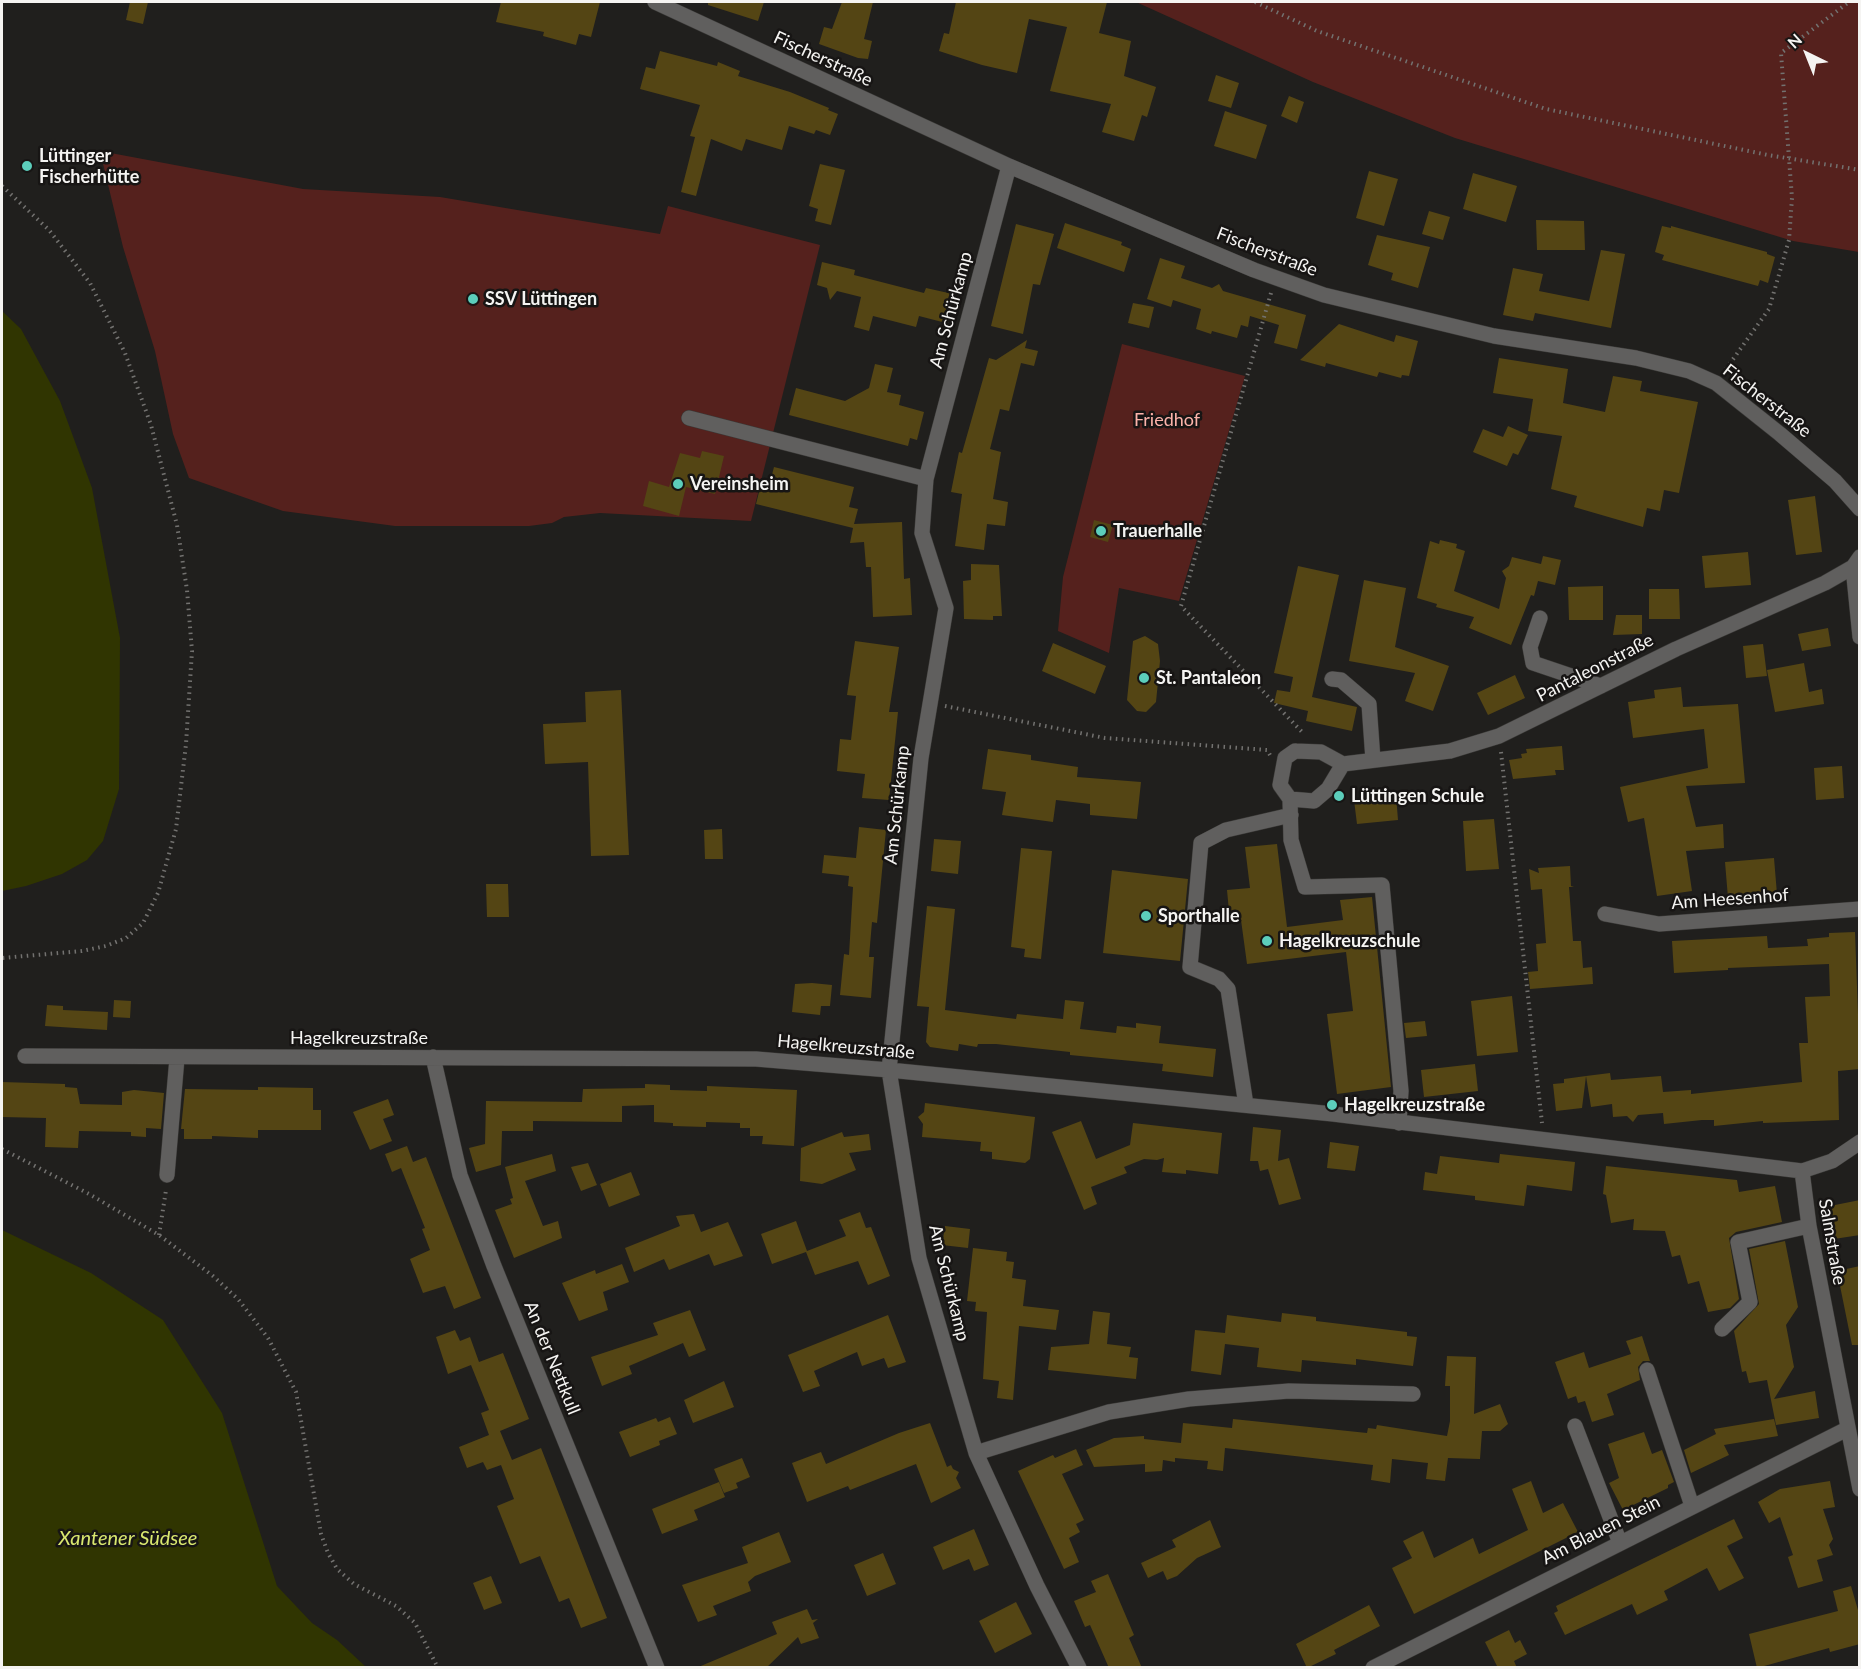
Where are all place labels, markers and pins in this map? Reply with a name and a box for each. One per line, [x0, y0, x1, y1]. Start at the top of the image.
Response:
place label: Lüttinger Fischerhütte [39, 145, 139, 188]
marker: Lüttinger Fischerhütte [20, 159, 34, 173]
place label: SSV Lüttingen [485, 288, 597, 310]
marker: SSV Lüttingen [466, 292, 480, 306]
place label: Vereinsheim [690, 473, 789, 495]
marker: Vereinsheim [671, 477, 685, 491]
place label: Trauerhalle [1113, 520, 1202, 542]
marker: Trauerhalle [1094, 524, 1108, 538]
place label: St. Pantaleon [1156, 667, 1261, 689]
marker: St. Pantaleon [1137, 671, 1151, 685]
place label: Lüttingen Schule [1351, 785, 1484, 807]
marker: Lüttingen Schule [1332, 789, 1346, 803]
place label: Sporthalle [1158, 905, 1240, 927]
marker: Sporthalle [1139, 909, 1153, 923]
place label: Hagelkreuzschule [1279, 930, 1420, 952]
marker: Hagelkreuzschule [1260, 934, 1274, 948]
place label: Hagelkreuzstraße [1344, 1094, 1485, 1116]
marker: Hagelkreuzstraße [1325, 1098, 1339, 1112]

